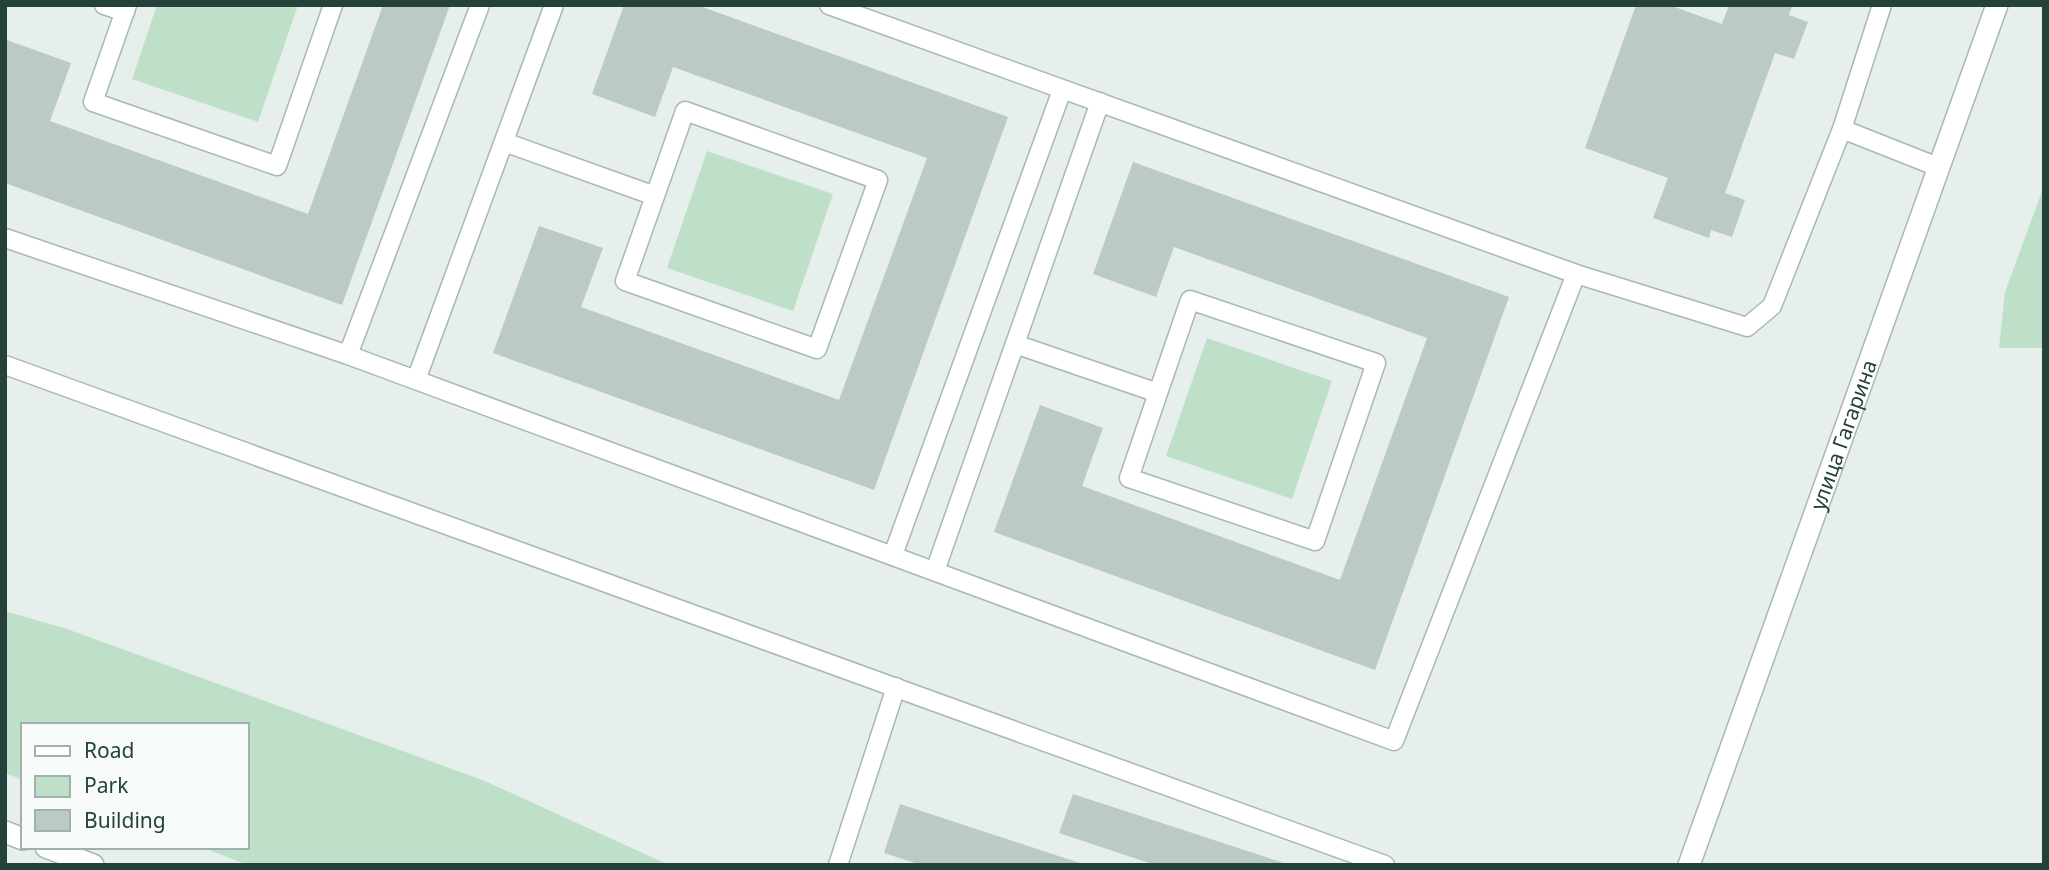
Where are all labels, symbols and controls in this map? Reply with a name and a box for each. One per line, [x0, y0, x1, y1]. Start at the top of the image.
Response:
street label: улица Гагарина [1803, 356, 1883, 514]
legend [21, 723, 248, 849]
text: Road [84, 736, 134, 764]
text: Park [84, 771, 129, 799]
text: Building [84, 806, 166, 834]

